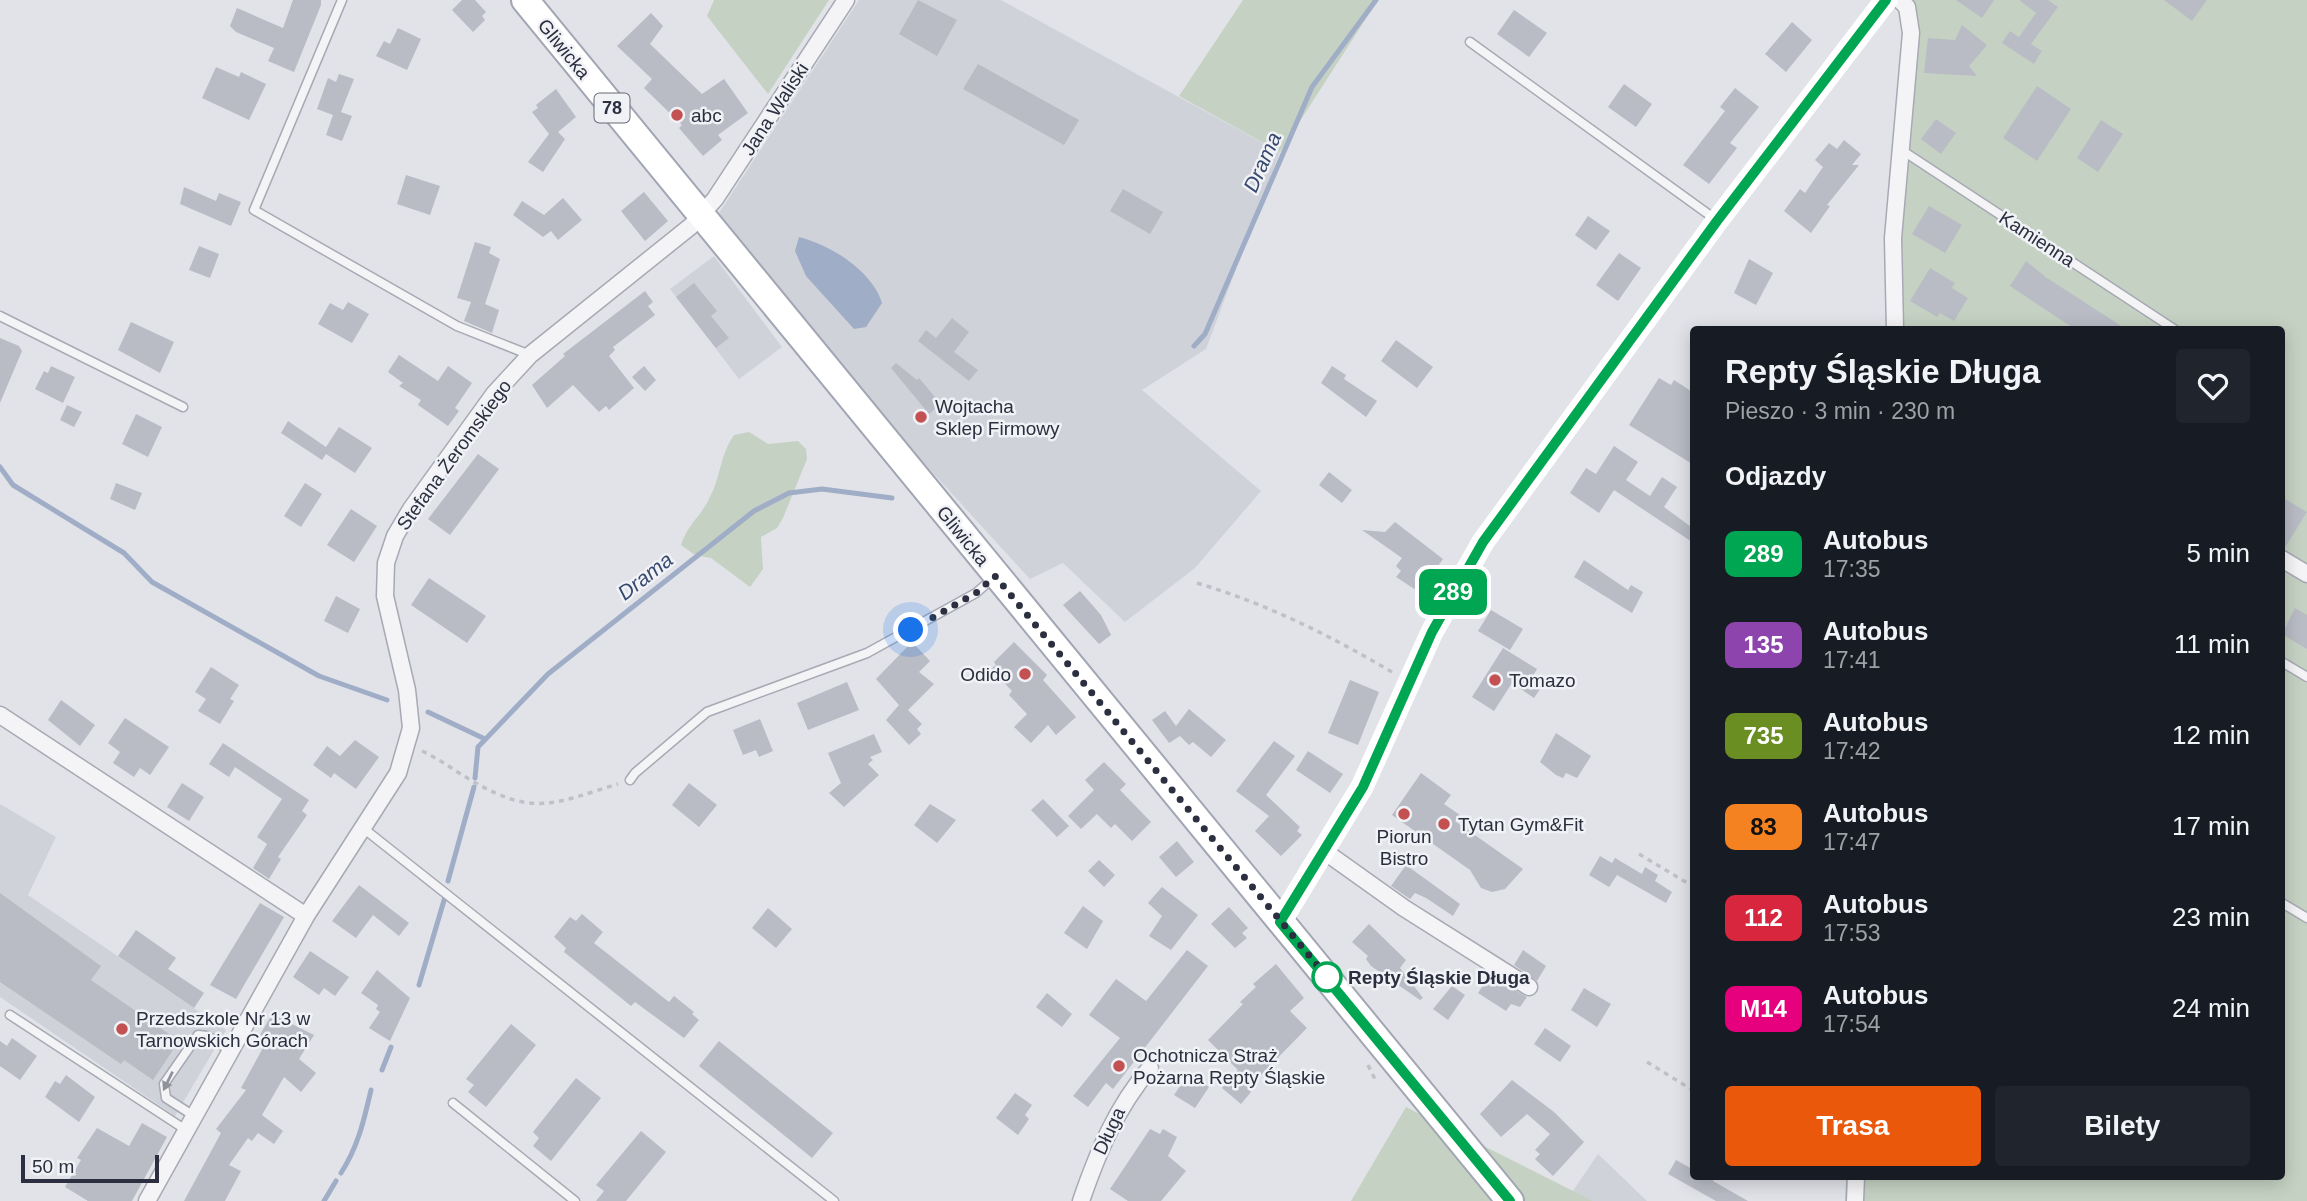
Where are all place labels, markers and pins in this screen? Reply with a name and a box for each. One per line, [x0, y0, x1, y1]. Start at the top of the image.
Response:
place label: abc [691, 105, 722, 126]
marker: abc [669, 107, 685, 123]
place label: Wojtacha Sklep Firmowy [935, 396, 1060, 439]
marker: Wojtacha Sklep Firmowy [913, 409, 929, 425]
place label: Odido [960, 664, 1011, 685]
marker: Odido [1017, 666, 1033, 682]
place label: Tomazo [1509, 670, 1576, 691]
marker: Tomazo [1487, 672, 1503, 688]
marker: Piorun Bistro [1396, 806, 1412, 822]
place label: Tytan Gym&Fit [1458, 814, 1584, 835]
marker: Tytan Gym&Fit [1436, 816, 1452, 832]
place label: Piorun Bistro [1377, 826, 1431, 869]
marker: Repty Śląskie Długa [1312, 962, 1342, 992]
place label: Repty Śląskie Długa [1348, 967, 1530, 988]
place label: Przedszkole Nr 13 w Tarnowskich Górach [136, 1008, 311, 1051]
marker: Przedszkole Nr 13 w Tarnowskich Górach [114, 1021, 130, 1037]
place label: Ochotnicza Straż Pożarna Repty Śląskie [1133, 1045, 1325, 1088]
marker: Ochotnicza Straż Pożarna Repty Śląskie [1111, 1058, 1127, 1074]

